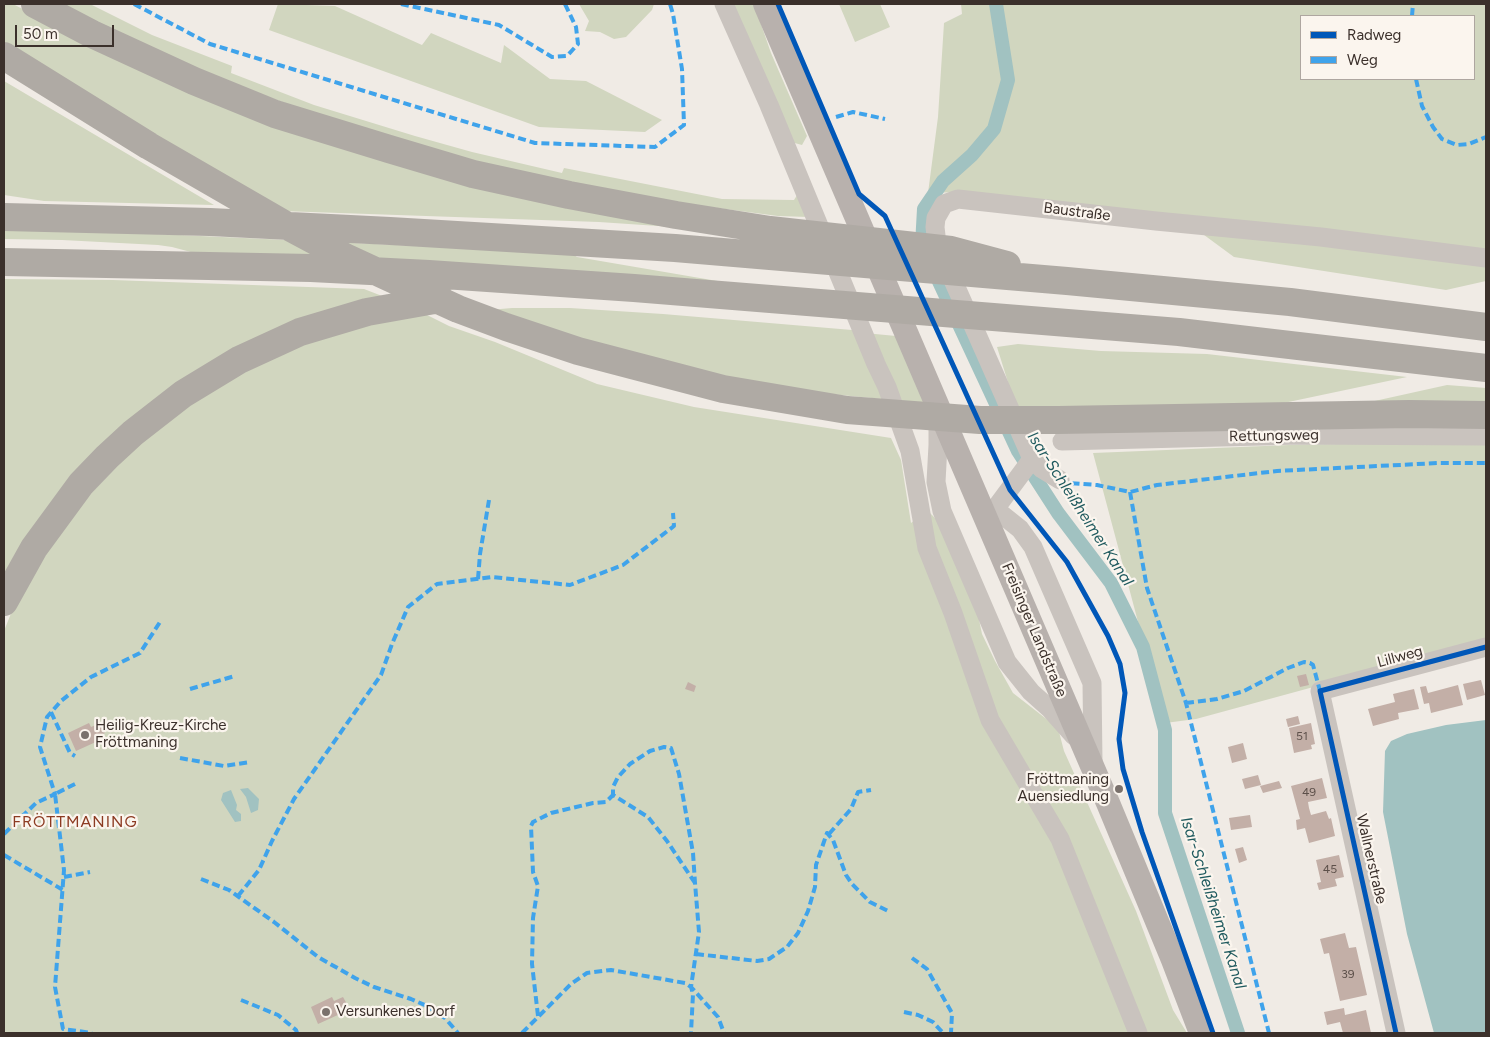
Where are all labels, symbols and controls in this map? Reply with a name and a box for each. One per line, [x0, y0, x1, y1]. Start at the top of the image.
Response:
scale bar [18, 15, 116, 47]
legend [1300, 15, 1475, 80]
text: 50 m [23, 25, 58, 43]
text: Radweg [1347, 26, 1401, 44]
text: Weg [1347, 51, 1378, 69]
street label: Baustraße [1043, 199, 1111, 225]
street label: Rettungsweg [1229, 426, 1319, 446]
water label: Isar-Schleißheimer Kanal [1023, 428, 1137, 590]
street label: Freisinger Landstraße [998, 560, 1070, 700]
street label: Lillweg [1375, 642, 1425, 672]
place label: Heilig-Kreuz-Kirche Fröttmaning [95, 717, 227, 752]
marker: Heilig-Kreuz-Kirche Fröttmaning [79, 729, 91, 741]
house number: 51 [1296, 729, 1308, 743]
place label: Fröttmaning Auensiedlung [1018, 771, 1109, 806]
marker: Fröttmaning Auensiedlung [1113, 783, 1125, 795]
house number: 49 [1302, 785, 1316, 799]
district label: FRÖTTMANING [11, 812, 139, 832]
street label: Wallnerstraße [1352, 812, 1390, 906]
water label: Isar-Schleißheimer Kanal [1176, 814, 1250, 992]
house number: 45 [1323, 862, 1337, 876]
house number: 39 [1341, 967, 1355, 981]
place label: Versunkenes Dorf [336, 1003, 455, 1021]
marker: Versunkenes Dorf [320, 1006, 332, 1018]

